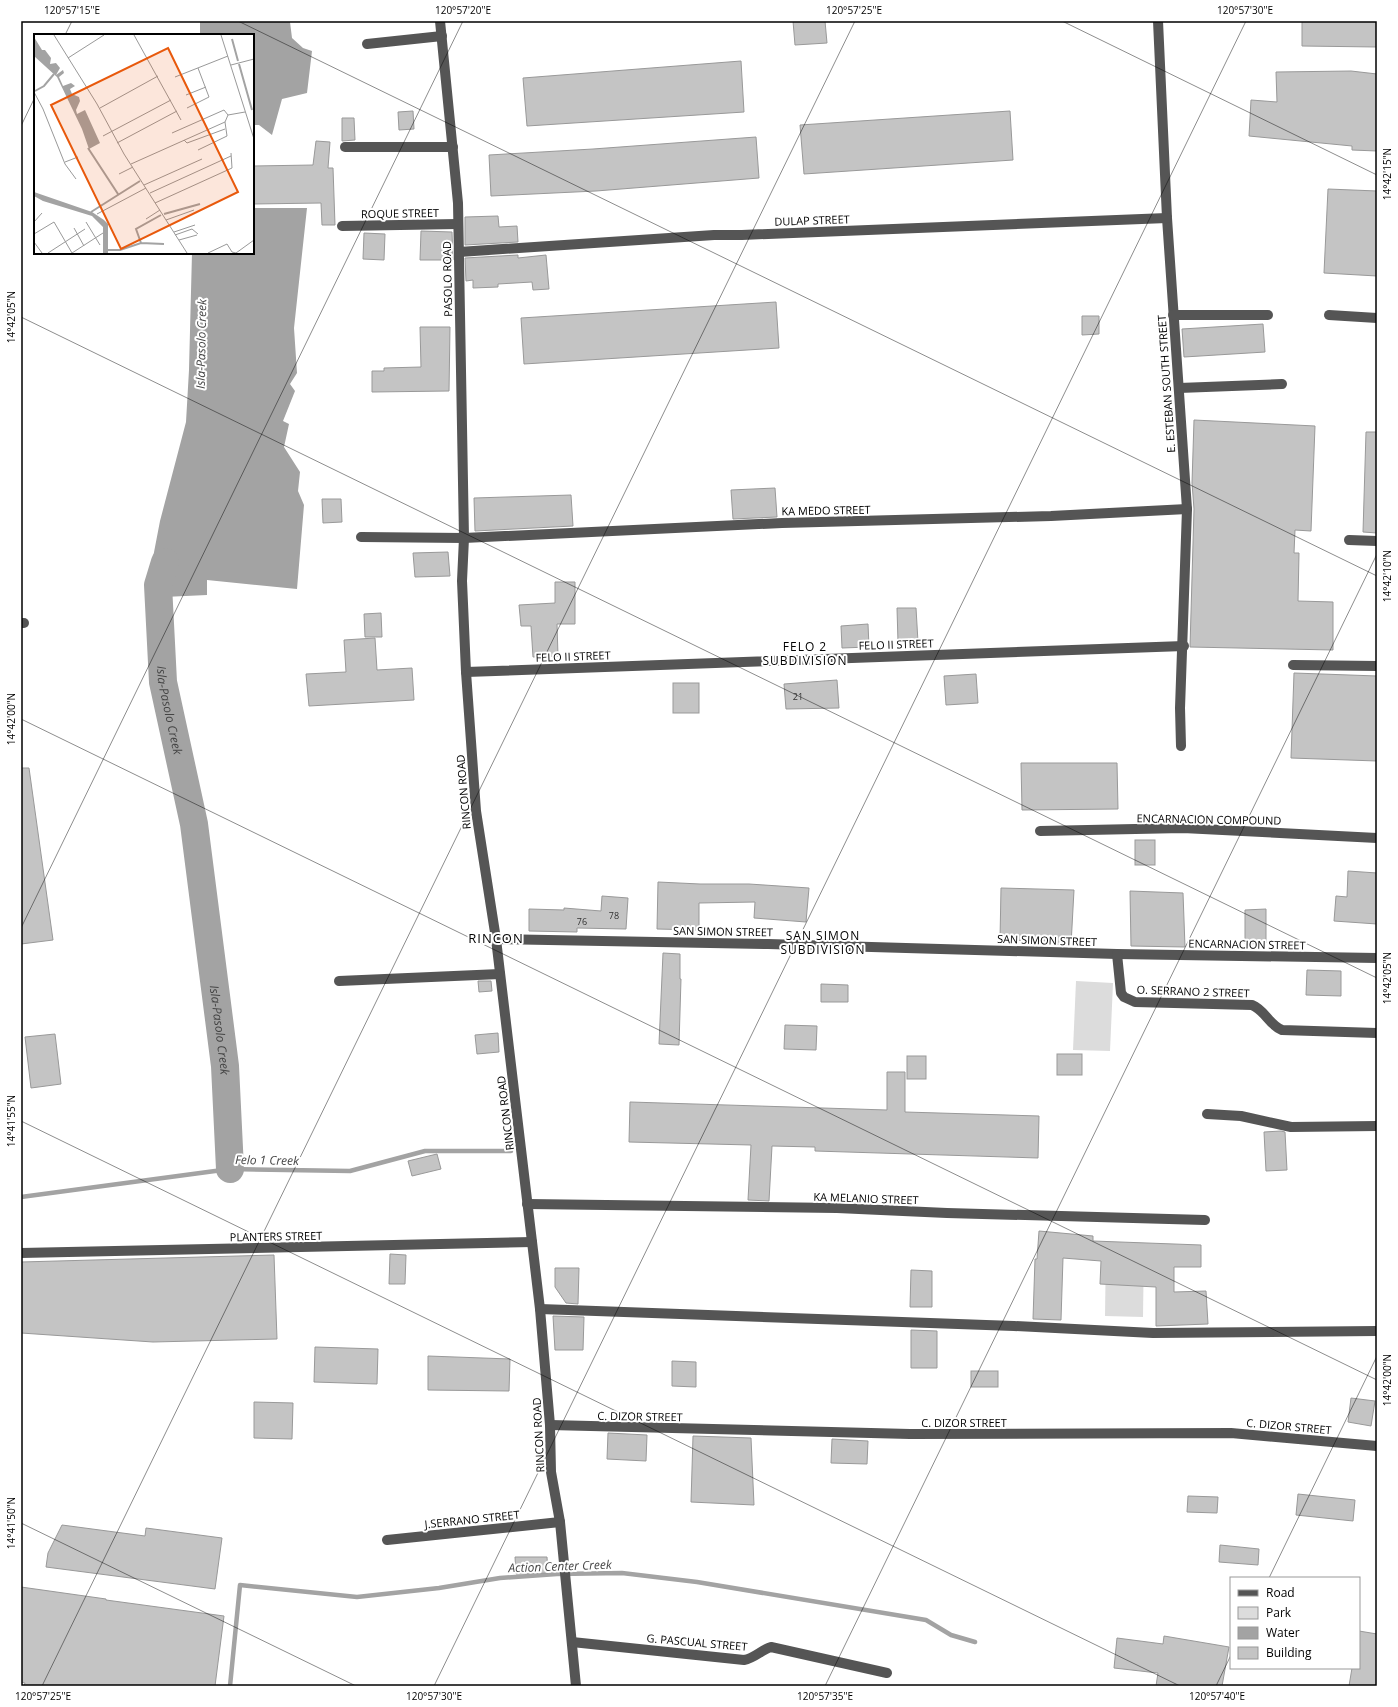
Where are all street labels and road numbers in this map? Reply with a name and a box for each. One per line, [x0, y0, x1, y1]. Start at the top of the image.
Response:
street label: ROQUE STREET [361, 205, 439, 221]
street label: DULAP STREET [774, 211, 850, 229]
street label: PASOLO ROAD [439, 241, 455, 317]
street label: E. ESTEBAN SOUTH STREET [1154, 315, 1178, 453]
street label: KA MEDO STREET [781, 502, 871, 518]
street label: FELO II STREET [858, 635, 934, 653]
street label: FELO II STREET [535, 647, 611, 665]
street label: RINCON ROAD [452, 754, 474, 830]
street label: ENCARNACION COMPOUND [1136, 810, 1282, 828]
street label: SAN SIMON STREET [673, 923, 773, 939]
street label: SAN SIMON STREET [997, 931, 1097, 949]
street label: ENCARNACION STREET [1188, 935, 1306, 953]
street label: O. SERRANO 2 STREET [1136, 982, 1250, 1000]
street label: RINCON ROAD [493, 1075, 517, 1151]
street label: KA MELANIO STREET [813, 1189, 919, 1207]
street label: PLANTERS STREET [230, 1228, 322, 1244]
street label: RINCON ROAD [529, 1397, 547, 1473]
street label: C. DIZOR STREET [597, 1408, 683, 1424]
street label: C. DIZOR STREET [921, 1415, 1007, 1430]
street label: C. DIZOR STREET [1246, 1415, 1332, 1437]
street label: J.SERRANO STREET [423, 1507, 520, 1532]
street label: G. PASCUAL STREET [646, 1630, 748, 1654]

